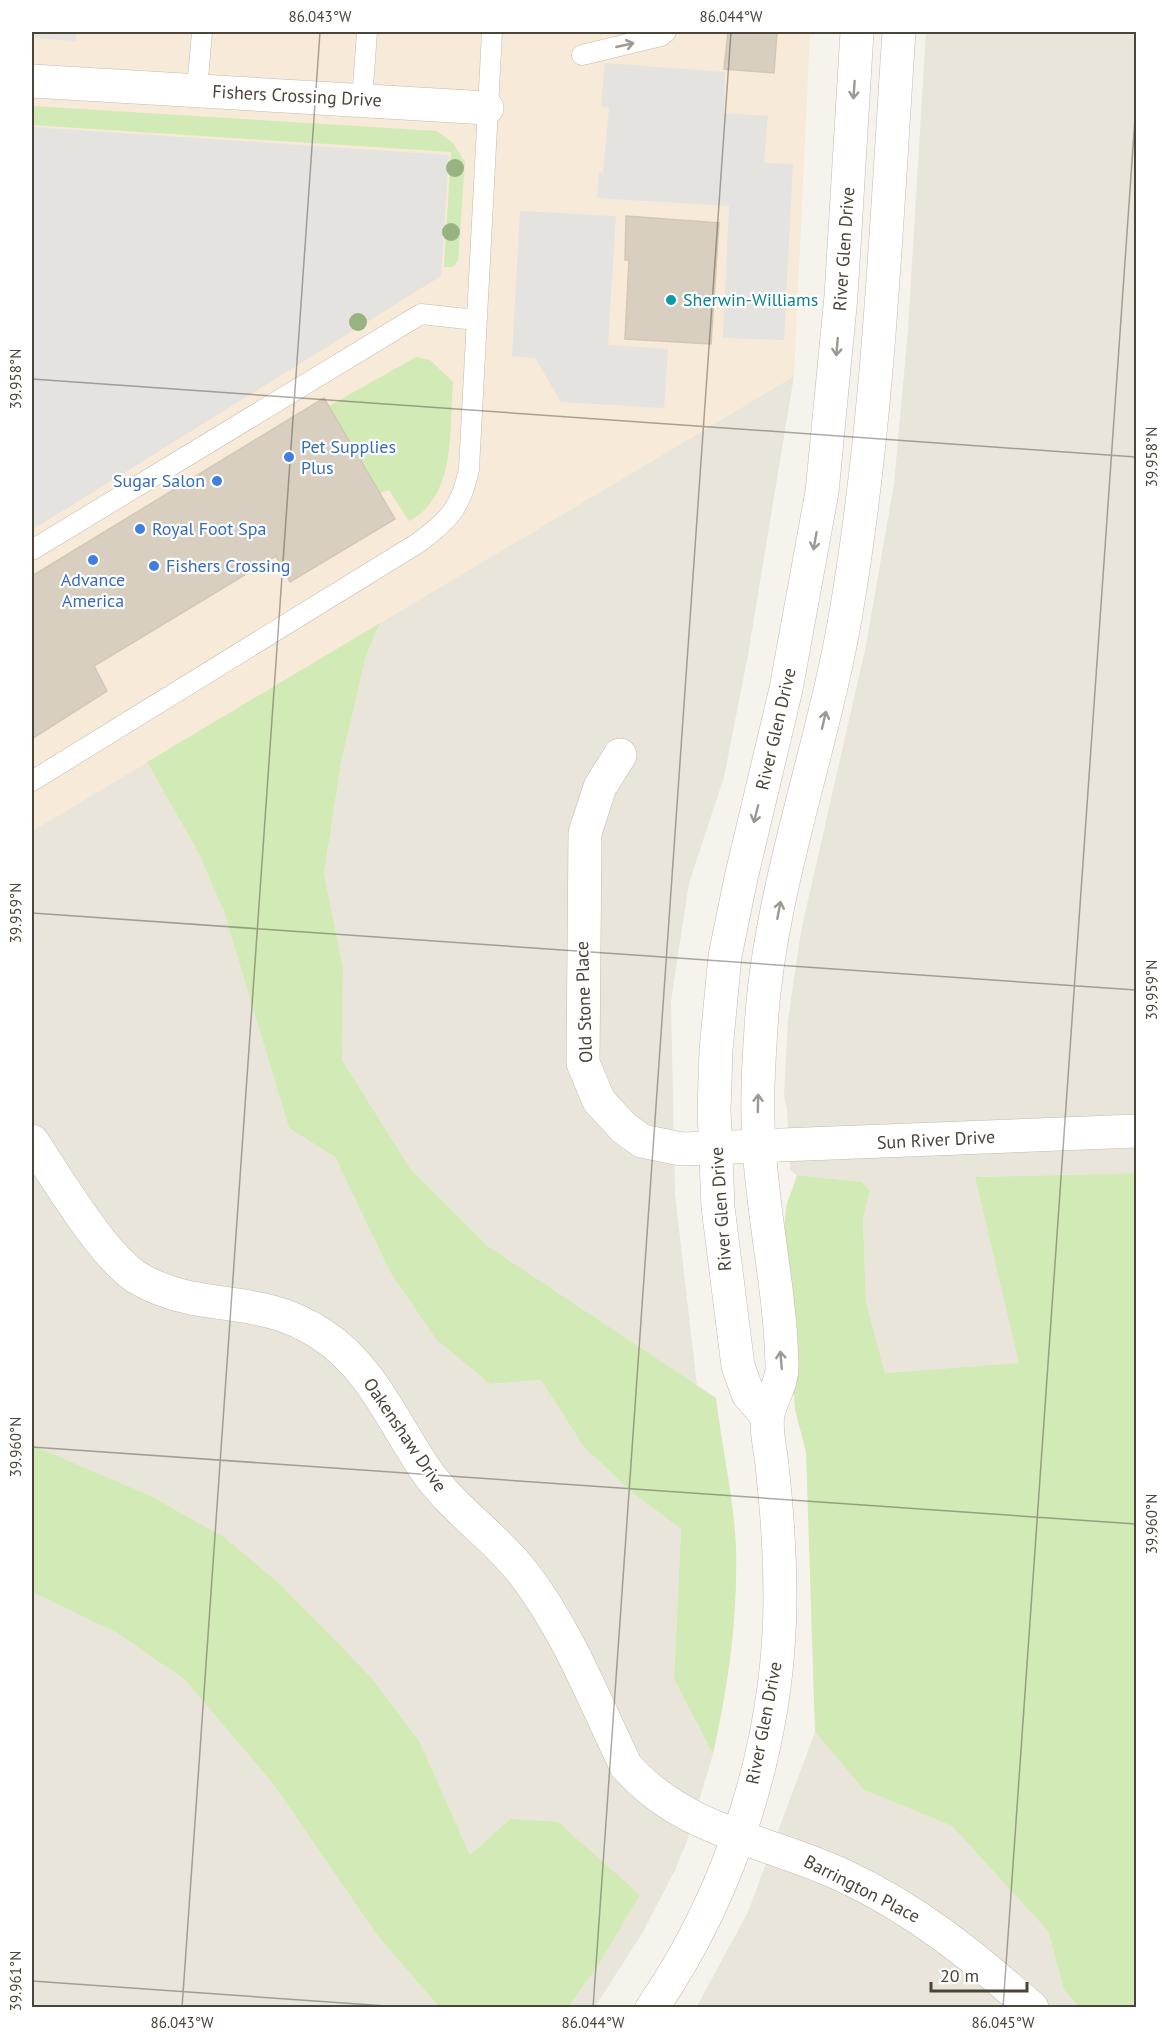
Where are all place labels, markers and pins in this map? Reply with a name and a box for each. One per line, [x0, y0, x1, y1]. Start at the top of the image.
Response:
place label: Sherwin-Williams [683, 288, 818, 311]
marker: Sherwin-Williams [664, 293, 678, 307]
place label: Pet Supplies Plus [301, 435, 396, 479]
marker: Pet Supplies Plus [282, 450, 296, 464]
place label: Sugar Salon [113, 469, 205, 492]
marker: Sugar Salon [210, 474, 224, 488]
place label: Royal Foot Spa [152, 517, 266, 540]
marker: Royal Foot Spa [133, 522, 147, 536]
marker: Advance America [86, 553, 100, 567]
place label: Fishers Crossing [166, 554, 290, 577]
marker: Fishers Crossing [147, 559, 161, 573]
place label: Advance America [61, 568, 125, 612]

